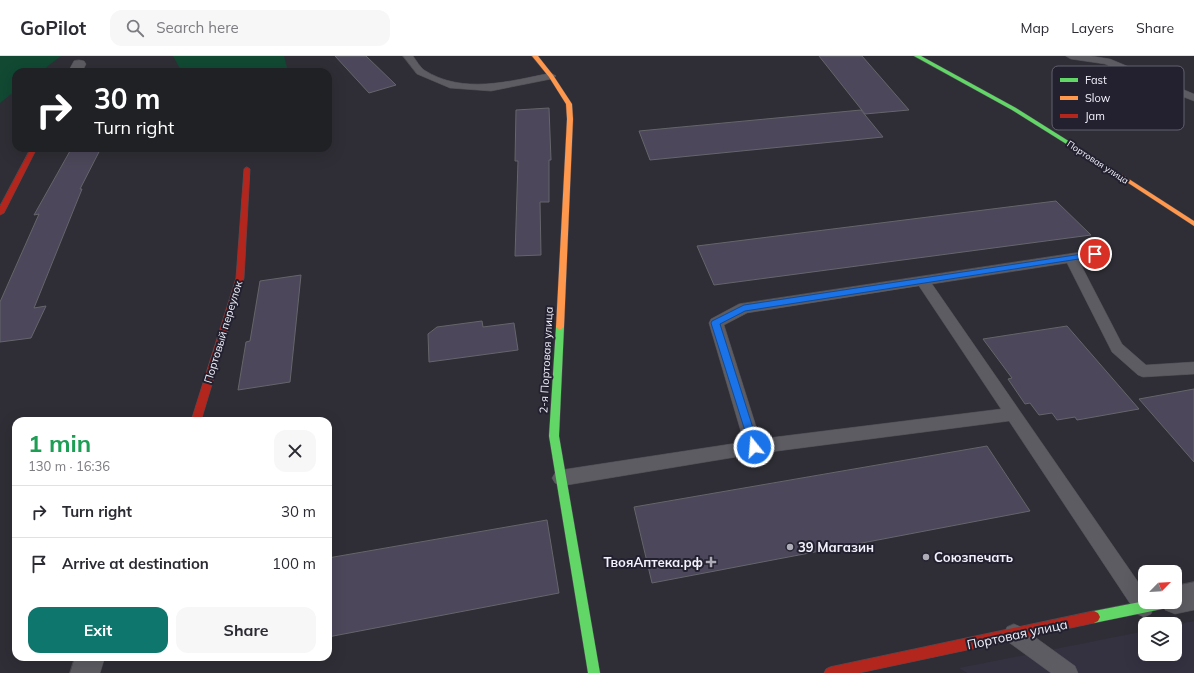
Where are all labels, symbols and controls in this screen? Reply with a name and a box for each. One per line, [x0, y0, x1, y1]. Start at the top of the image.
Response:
search box [110, 10, 390, 46]
text: GoPilot [20, 16, 86, 40]
icon: search [124, 17, 146, 39]
text: Search here [156, 18, 239, 37]
text: Map [1020, 19, 1049, 37]
text: Layers [1071, 19, 1114, 37]
text: Share [1136, 19, 1174, 37]
legend [1052, 66, 1184, 130]
text: Fast [1085, 73, 1107, 87]
text: 30 m [94, 81, 160, 116]
icon: right [28, 84, 80, 136]
text: Slow [1085, 91, 1111, 105]
text: Jam [1085, 109, 1105, 123]
text: Turn right [94, 116, 174, 139]
street label: Портовая улица [1065, 138, 1131, 187]
pin [1078, 237, 1112, 271]
icon: arrive [1084, 243, 1106, 265]
street label: Портовый переулок [201, 279, 245, 385]
street label: 2-я Портовая улица [536, 306, 556, 414]
position arrow [733, 426, 775, 468]
text: 1 min [28, 428, 91, 458]
button: close [274, 430, 316, 472]
text: 130 m · 16:36 [28, 458, 110, 474]
icon: right [28, 501, 50, 523]
text: Turn right [62, 502, 132, 521]
text: 30 m [281, 502, 316, 521]
place label: 39 Магазин [798, 539, 874, 555]
marker: 39 Магазин [785, 542, 795, 552]
place label: Союзпечать [934, 549, 1013, 565]
marker: Союзпечать [921, 552, 931, 562]
icon: arrive [28, 553, 50, 575]
text: Arrive at destination [62, 554, 209, 573]
text: 100 m [272, 554, 316, 573]
place label: ТвояАптека.рф [604, 554, 703, 570]
marker: ТвояАптека.рф [706, 557, 716, 567]
north arrow [1138, 565, 1182, 609]
map controls [1138, 565, 1182, 661]
button: Exit [28, 607, 168, 653]
button: Share [176, 607, 316, 653]
street label: Портовая улица [965, 616, 1069, 652]
button: layers [1138, 617, 1182, 661]

